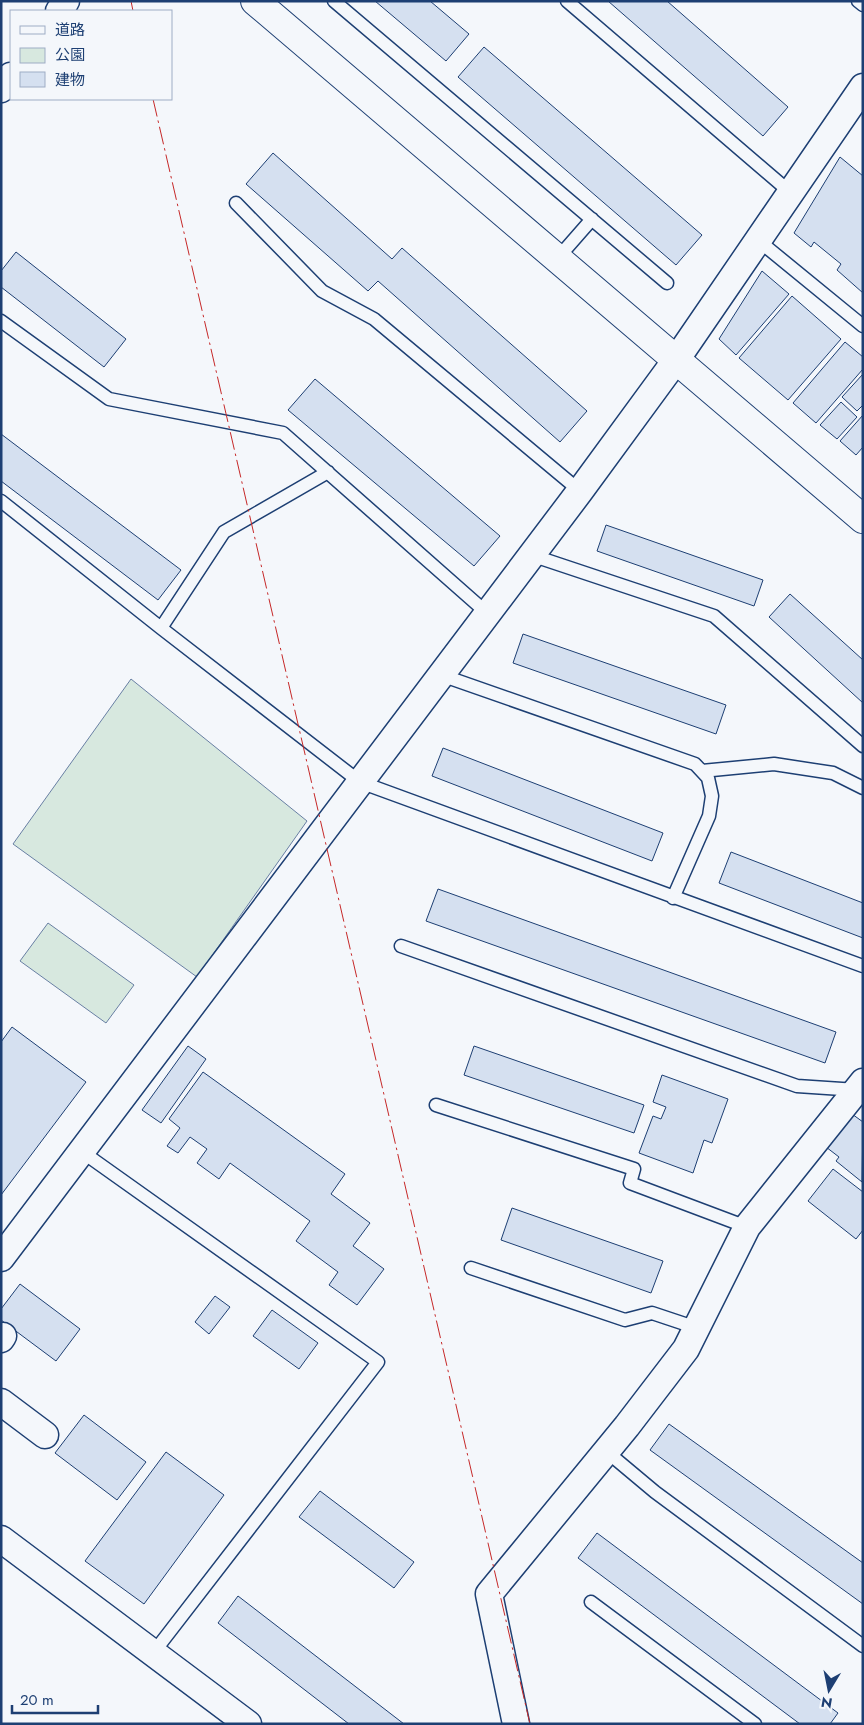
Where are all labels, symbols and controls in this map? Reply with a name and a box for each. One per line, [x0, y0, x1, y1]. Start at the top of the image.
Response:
legend [10, 10, 172, 100]
text: 道路 [55, 19, 85, 41]
text: 公園 [55, 44, 85, 66]
text: 建物 [55, 69, 85, 91]
north arrow [804, 1665, 854, 1715]
scale bar [12, 1682, 99, 1714]
text: 20 m [20, 1689, 54, 1711]
text: N [820, 1692, 834, 1714]

